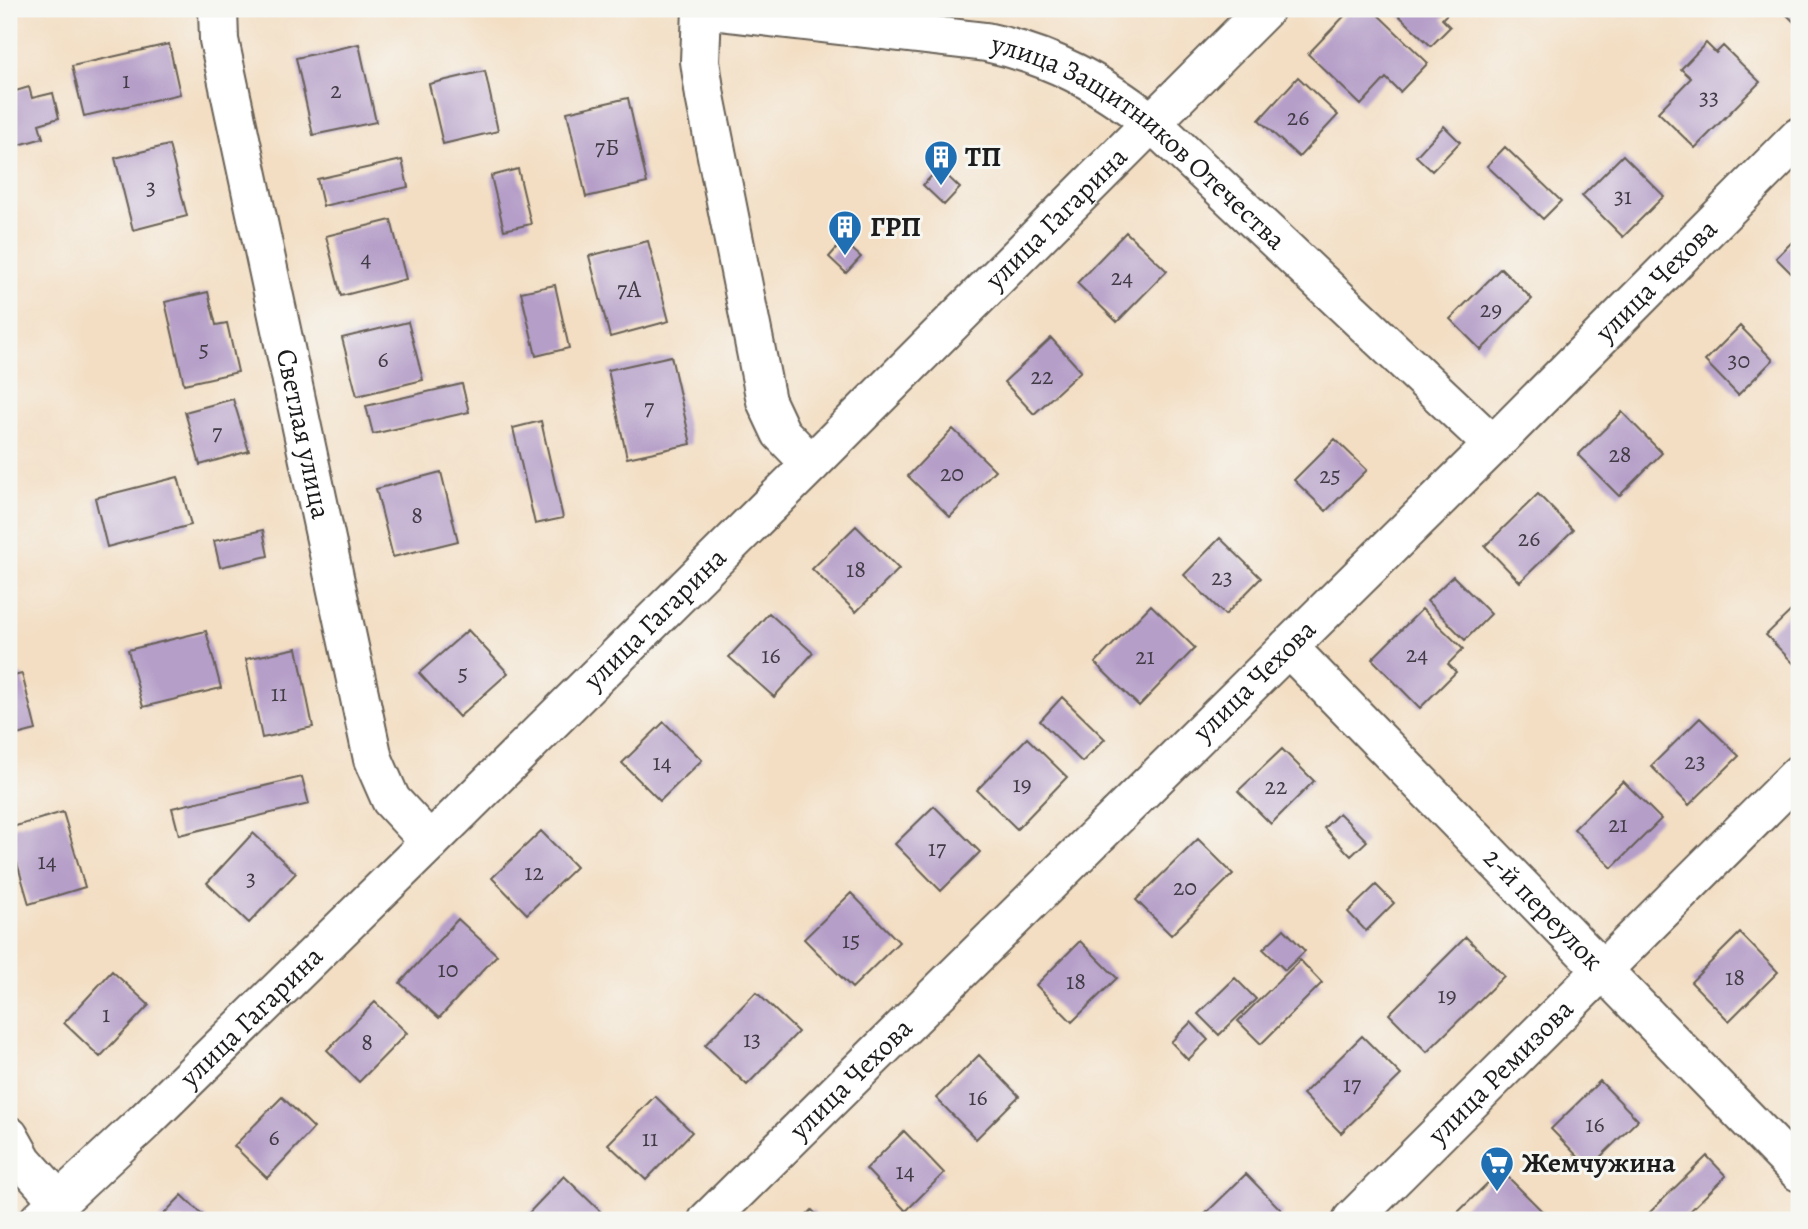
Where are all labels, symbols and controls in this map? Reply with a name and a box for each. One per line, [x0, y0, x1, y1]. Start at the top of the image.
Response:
street label: улица Защитников Отечества [987, 25, 1294, 259]
house number: 1 [122, 64, 130, 96]
house number: 2 [330, 74, 342, 106]
house number: 33 [1699, 81, 1719, 113]
house number: 26 [1287, 101, 1309, 133]
house number: 7Б [595, 131, 619, 163]
building icon: ТП [922, 138, 960, 187]
place label: ТП [965, 138, 1001, 176]
street label: улица Гагарина [976, 138, 1136, 298]
house number: 3 [146, 171, 156, 203]
house number: 31 [1614, 180, 1632, 212]
building icon: ГРП [826, 208, 864, 257]
place label: ГРП [870, 208, 921, 246]
street label: улица Чехова [1586, 211, 1726, 351]
house number: 4 [361, 242, 372, 274]
house number: 24 [1111, 261, 1133, 293]
house number: 7А [617, 273, 642, 305]
house number: 29 [1480, 293, 1502, 325]
house number: 5 [199, 333, 209, 365]
house number: 6 [377, 343, 389, 375]
house number: 30 [1728, 344, 1750, 376]
street label: Светлая улица [267, 346, 340, 523]
house number: 22 [1031, 360, 1053, 392]
house number: 7 [644, 391, 655, 423]
house number: 7 [212, 416, 223, 448]
house number: 28 [1608, 438, 1632, 470]
house number: 20 [940, 457, 964, 489]
house number: 25 [1319, 459, 1341, 491]
house number: 8 [411, 499, 423, 531]
house number: 26 [1518, 522, 1540, 554]
street label: улица Гагарина [575, 539, 735, 699]
house number: 18 [846, 553, 866, 585]
house number: 23 [1211, 561, 1233, 593]
street label: улица Чехова [1184, 611, 1325, 751]
house number: 24 [1406, 638, 1428, 670]
house number: 16 [761, 639, 781, 671]
house number: 21 [1135, 640, 1155, 672]
house number: 5 [458, 657, 468, 689]
house number: 11 [271, 677, 287, 709]
house number: 23 [1684, 745, 1706, 777]
house number: 14 [652, 746, 672, 778]
house number: 19 [1012, 768, 1032, 800]
house number: 22 [1265, 770, 1287, 802]
house number: 21 [1608, 808, 1628, 840]
house number: 17 [928, 832, 947, 864]
street label: 2-й переулок [1475, 840, 1612, 979]
house number: 14 [37, 845, 57, 877]
house number: 12 [524, 856, 544, 888]
house number: 3 [246, 862, 256, 894]
house number: 20 [1173, 871, 1197, 903]
house number: 15 [842, 924, 860, 956]
street label: улица Гагарина [171, 938, 332, 1097]
house number: 10 [438, 953, 459, 985]
house number: 18 [1725, 961, 1745, 993]
house number: 18 [1066, 965, 1086, 997]
house number: 19 [1437, 979, 1457, 1011]
street label: улица Ремизова [1419, 990, 1582, 1154]
house number: 1 [102, 998, 110, 1030]
street label: улица Чехова [780, 1009, 921, 1149]
house number: 13 [743, 1023, 761, 1055]
house number: 8 [361, 1026, 373, 1058]
house number: 17 [1343, 1068, 1362, 1100]
house number: 16 [968, 1081, 988, 1113]
house number: 16 [1585, 1108, 1605, 1140]
house number: 6 [268, 1121, 280, 1153]
house number: 11 [642, 1122, 658, 1154]
supermarket icon: Жемчужина [1478, 1144, 1516, 1193]
place label: Жемчужина [1522, 1144, 1676, 1182]
house number: 14 [895, 1155, 915, 1187]

